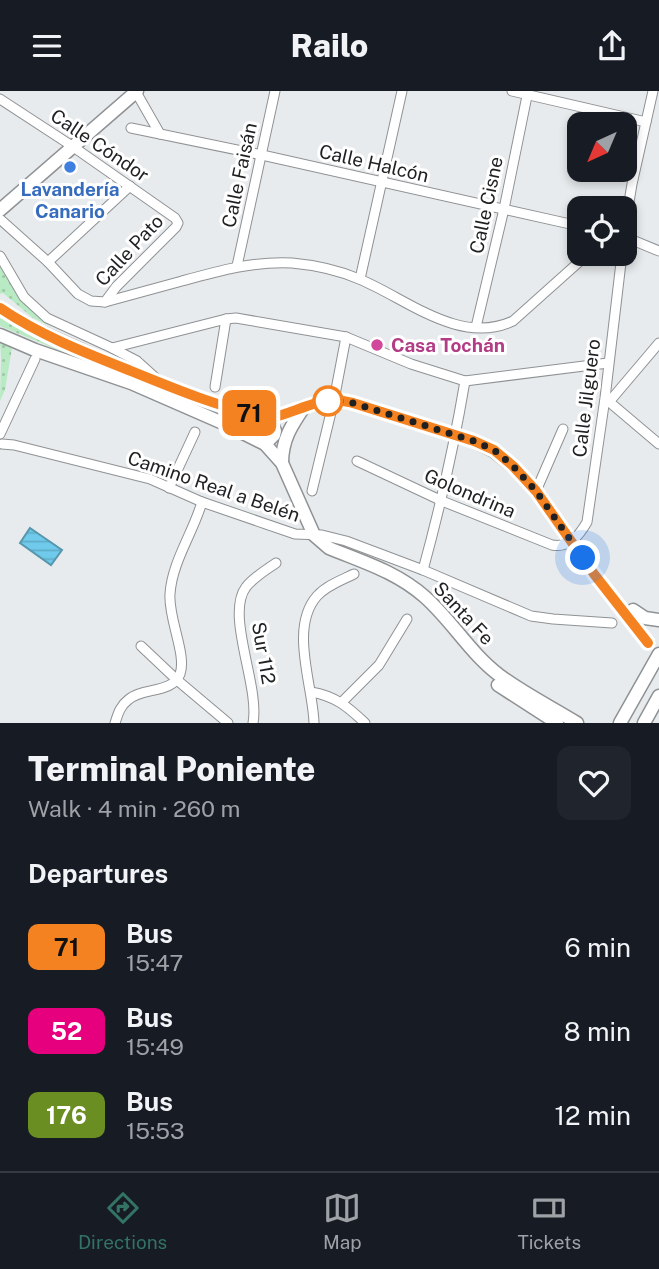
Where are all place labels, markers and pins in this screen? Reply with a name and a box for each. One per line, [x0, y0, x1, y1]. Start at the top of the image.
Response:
marker: Lavandería Canario [62, 159, 78, 175]
place label: Lavandería Canario [21, 178, 119, 222]
place label: Casa Tochán [391, 334, 505, 356]
marker: Casa Tochán [369, 337, 385, 353]
unlabelled marker [313, 386, 343, 416]

